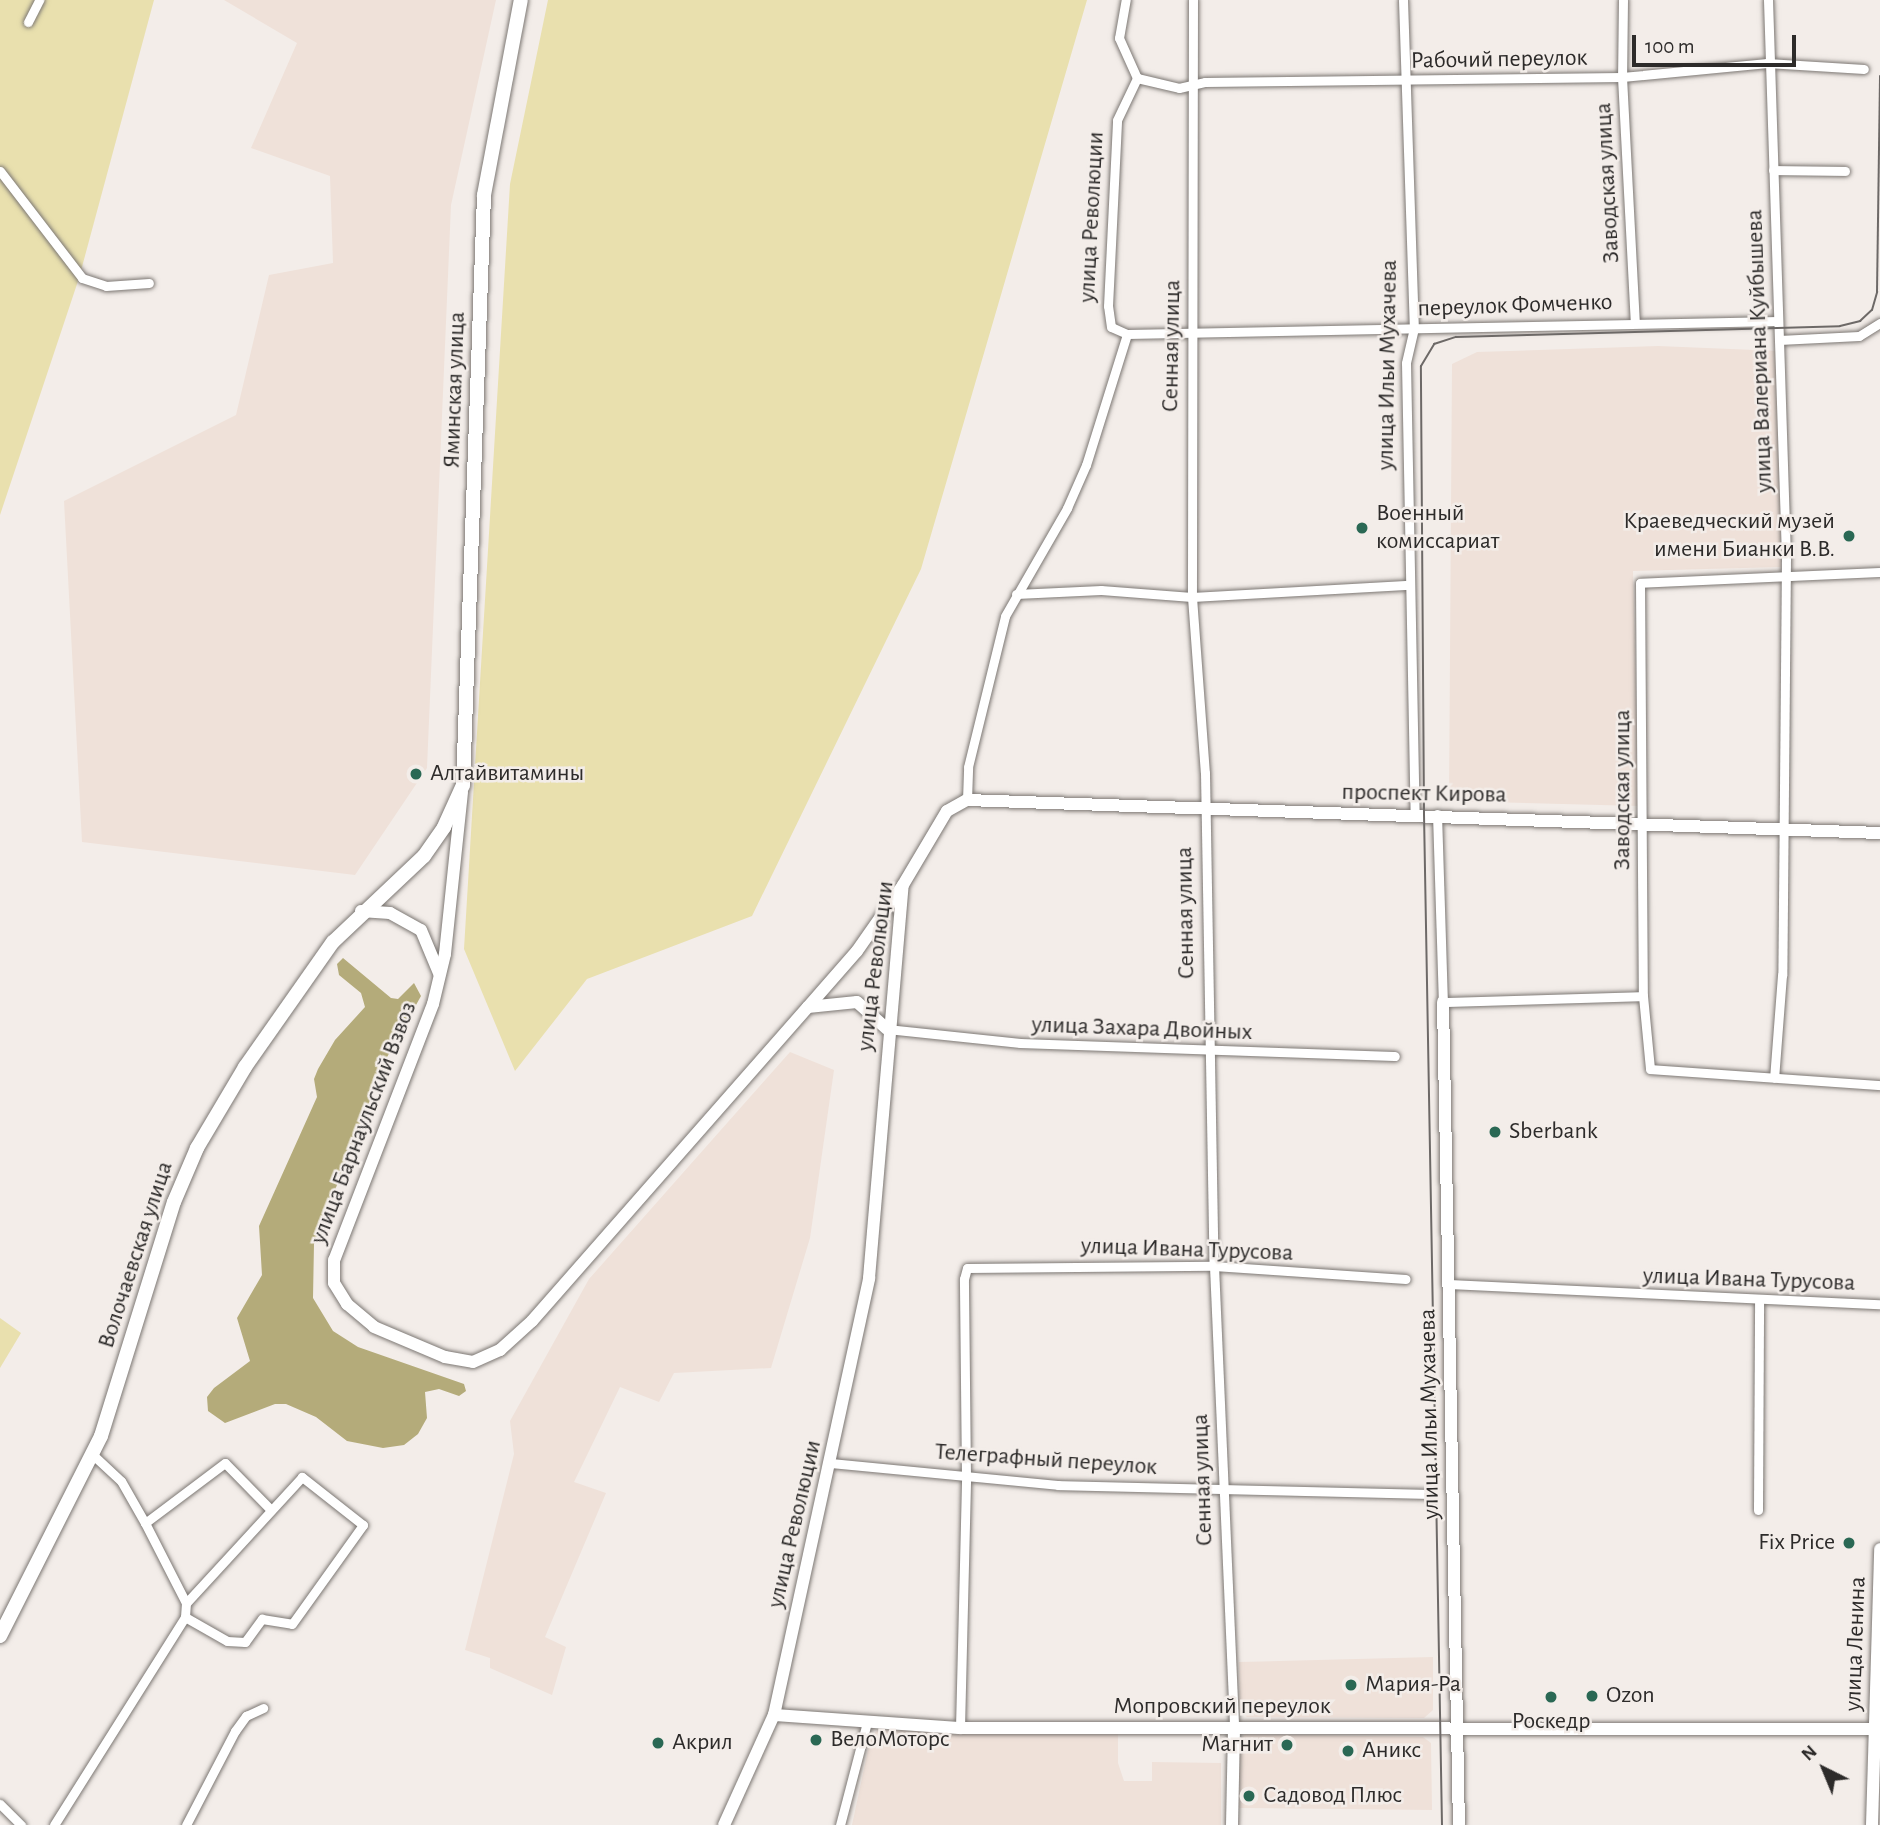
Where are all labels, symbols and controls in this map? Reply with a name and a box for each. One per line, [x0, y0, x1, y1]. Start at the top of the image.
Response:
scale bar [1635, 21, 1800, 65]
text: 100 m [1645, 36, 1695, 57]
street label: Рабочий переулок [1410, 44, 1588, 76]
street label: Заводская улица [1589, 102, 1627, 264]
street label: улица Революции [1073, 131, 1111, 303]
street label: улица Валериана Куйбышева [1741, 209, 1779, 493]
street label: улица Ильи Мухачева [1372, 260, 1404, 470]
street label: Сенная улица [1156, 280, 1188, 412]
street label: переулок Фомченко [1417, 288, 1613, 324]
street label: Яминская улица [438, 311, 472, 469]
place label: Военный комиссариат [1376, 500, 1499, 556]
place label: Краеведческий музей имени Бианки В.В. [1623, 508, 1835, 564]
marker: Военный комиссариат [1354, 520, 1370, 536]
marker: Краеведческий музей имени Бианки В.В. [1841, 528, 1857, 544]
street label: Заводская улица [1609, 710, 1637, 870]
place label: Алтайвитамины [430, 760, 584, 788]
marker: Алтайвитамины [408, 766, 424, 782]
street label: проспект Кирова [1341, 778, 1507, 810]
street label: Сенная улица [1170, 847, 1202, 979]
street label: улица Революции [851, 879, 901, 1053]
street label: улица Барнаульский Взвоз [305, 998, 423, 1248]
street label: улица Захара Двойных [1031, 1011, 1253, 1047]
place label: Sberbank [1509, 1118, 1598, 1146]
marker: Sberbank [1487, 1124, 1503, 1140]
street label: Волочаевская улица [92, 1158, 180, 1352]
street label: улица Ивана Турусова [1080, 1232, 1294, 1268]
street label: улица Ивана Турусова [1642, 1262, 1856, 1298]
street label: улица Ильи Мухачева [1414, 1309, 1446, 1519]
street label: Сенная улица [1186, 1413, 1220, 1547]
street label: улица Революции [762, 1437, 828, 1611]
street label: Телеграфный переулок [934, 1438, 1158, 1482]
place label: Fix Price [1758, 1529, 1835, 1557]
marker: Fix Price [1841, 1535, 1857, 1551]
street label: улица Ленина [1839, 1576, 1873, 1712]
place label: Мария-Ра [1365, 1671, 1461, 1699]
marker: Мария-Ра [1343, 1677, 1359, 1693]
place label: Ozon [1606, 1682, 1655, 1710]
marker: Ozon [1584, 1688, 1600, 1704]
marker: Роскедр [1543, 1689, 1559, 1705]
street label: Мопровский переулок [1113, 1693, 1331, 1721]
place label: Роскедр [1512, 1708, 1590, 1736]
place label: ВелоМоторс [830, 1726, 950, 1754]
place label: Акрил [672, 1729, 733, 1757]
place label: Магнит [1201, 1731, 1273, 1759]
marker: ВелоМоторс [808, 1732, 824, 1748]
north arrow [1789, 1734, 1859, 1804]
marker: Акрил [650, 1735, 666, 1751]
marker: Магнит [1279, 1737, 1295, 1753]
place label: Аникс [1362, 1737, 1421, 1765]
text: N [1798, 1742, 1821, 1765]
marker: Аникс [1340, 1743, 1356, 1759]
place label: Садовод Плюс [1263, 1782, 1402, 1810]
marker: Садовод Плюс [1241, 1788, 1257, 1804]

